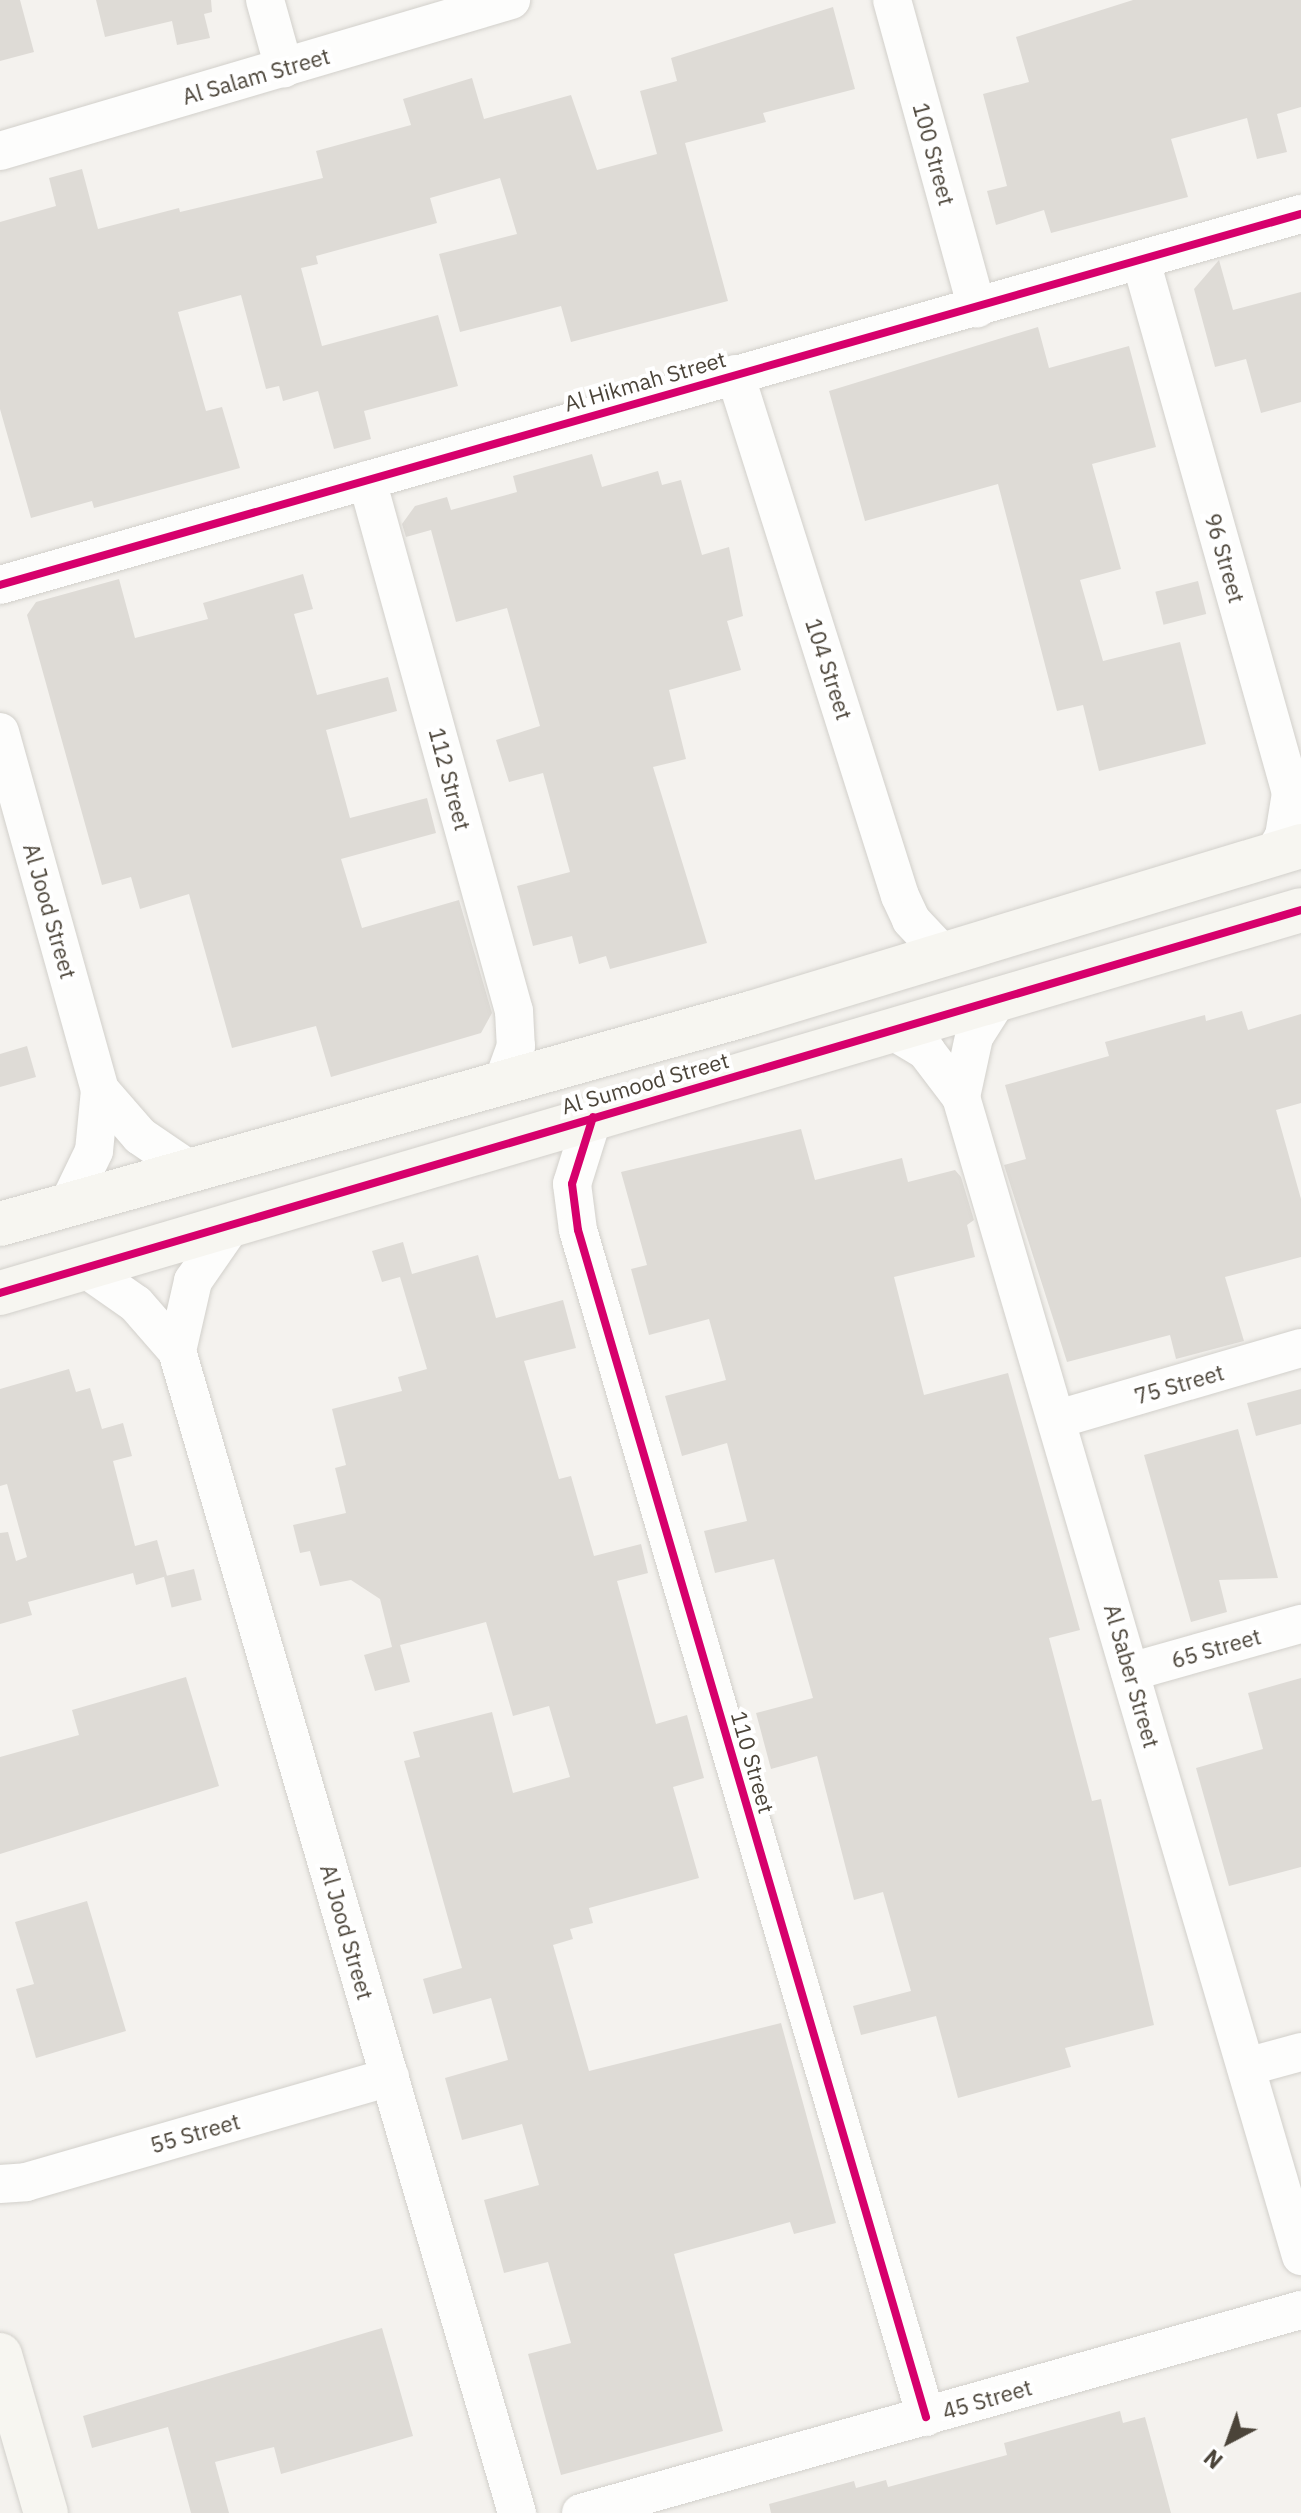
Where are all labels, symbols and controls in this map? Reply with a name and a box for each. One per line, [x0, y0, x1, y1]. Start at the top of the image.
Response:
street label: Al Salam Street [179, 42, 333, 110]
street label: 100 Street [908, 100, 960, 208]
street label: Al Hikmah Street [561, 345, 729, 417]
street label: 96 Street [1200, 510, 1250, 606]
street label: 104 Street [800, 615, 858, 723]
street label: 112 Street [424, 725, 476, 833]
street label: Al Jood Street [18, 840, 82, 982]
street label: Al Sumood Street [558, 1047, 732, 1119]
street label: 75 Street [1131, 1359, 1227, 1409]
street label: Al Saber Street [1099, 1601, 1165, 1751]
street label: 65 Street [1168, 1623, 1264, 1673]
street label: 110 Street [726, 1708, 780, 1816]
street label: Al Jood Street [315, 1861, 379, 2003]
street label: 55 Street [147, 2108, 243, 2158]
street label: 45 Street [939, 2374, 1035, 2424]
north arrow [1189, 2401, 1269, 2481]
text: N [1197, 2443, 1228, 2476]

